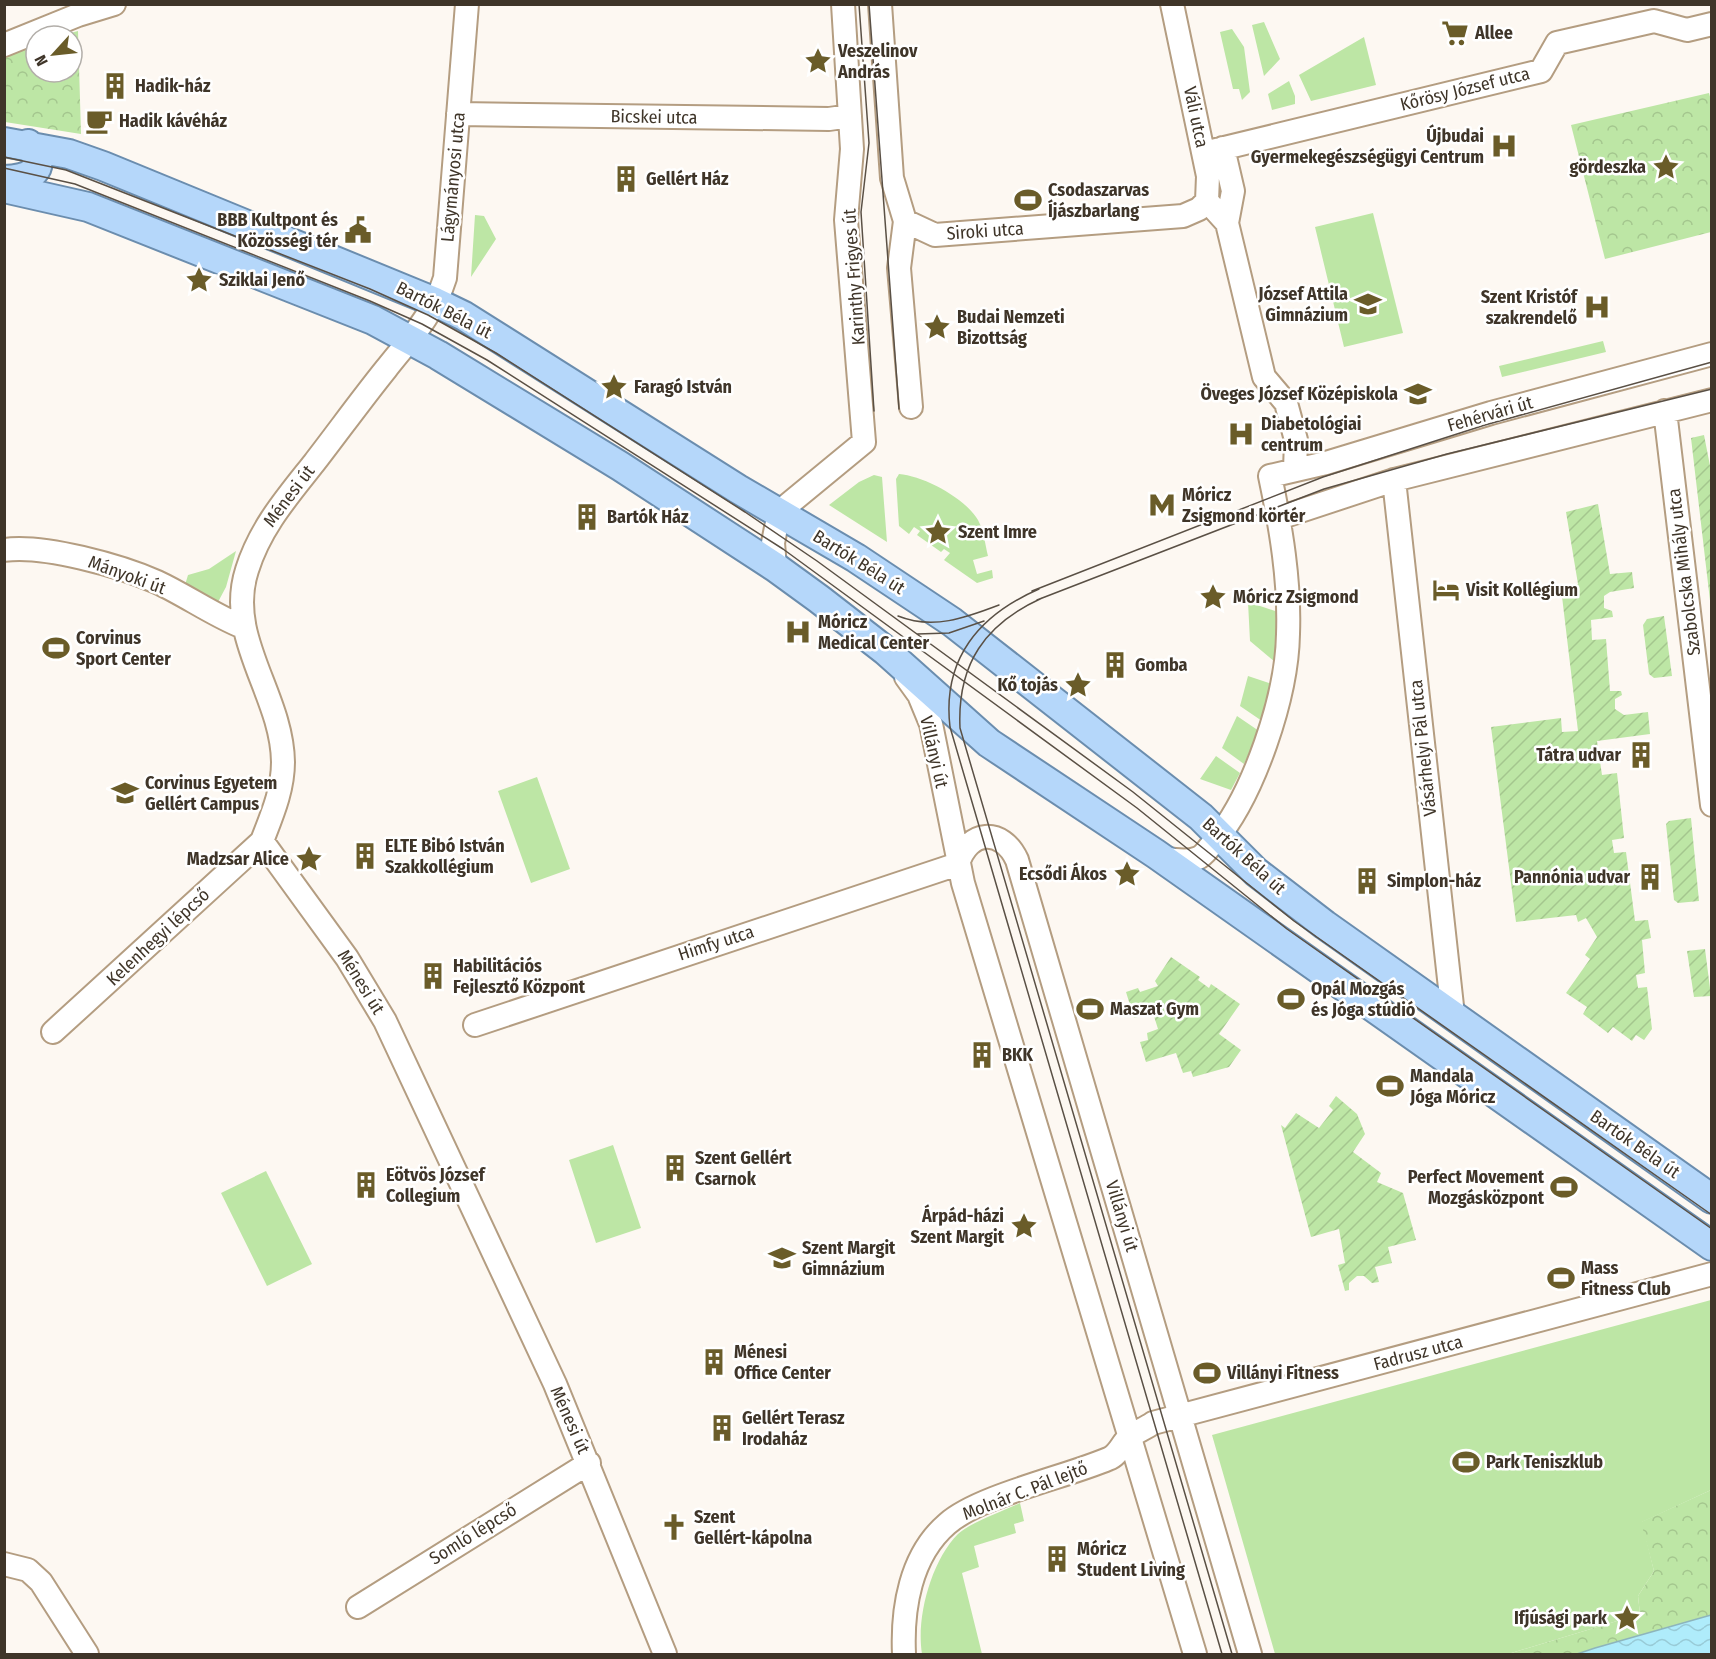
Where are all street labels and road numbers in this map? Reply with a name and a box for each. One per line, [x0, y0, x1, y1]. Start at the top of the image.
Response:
street label: Kőrösy József utca [1398, 62, 1532, 116]
street label: Váli utca [1179, 84, 1213, 150]
street label: Bicskei utca [610, 105, 698, 129]
street label: Lágymányosi utca [436, 111, 470, 243]
street label: Karinthy Frigyes út [838, 208, 870, 346]
street label: Siroki utca [946, 217, 1024, 245]
street label: Bartók Béla út [392, 276, 496, 344]
street label: Fehérvári út [1445, 391, 1535, 437]
street label: Ménesi út [259, 461, 319, 531]
street label: Szabolcska Mihály utca [1663, 487, 1705, 657]
street label: Bartók Béla út [809, 525, 909, 599]
street label: Mányoki út [85, 551, 169, 599]
street label: Vásárhelyi Pál utca [1405, 679, 1441, 817]
street label: Villányi út [915, 714, 953, 790]
street label: Bartók Béla út [1198, 813, 1290, 899]
street label: Kelenhegyi lépcső [102, 884, 214, 990]
street label: Himfy utca [675, 920, 757, 966]
street label: Ménesi út [333, 946, 389, 1018]
street label: Bartók Béla út [1586, 1105, 1684, 1183]
street label: Villányi út [1101, 1178, 1143, 1254]
street label: Fadrusz utca [1371, 1331, 1465, 1375]
street label: Ménesi út [545, 1383, 595, 1457]
street label: Molnár C. Pál lejtő [959, 1457, 1091, 1525]
street label: Somló lépcső [425, 1499, 521, 1569]

